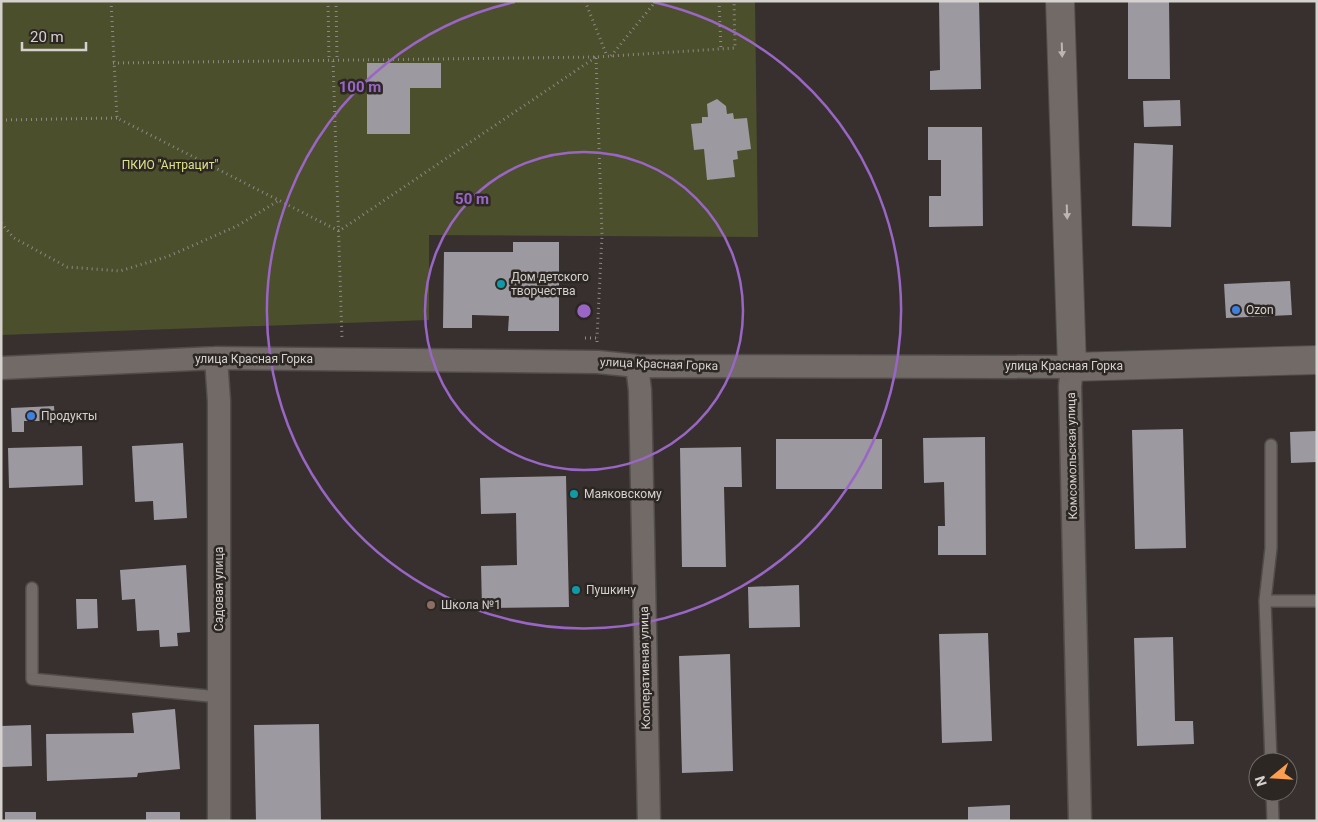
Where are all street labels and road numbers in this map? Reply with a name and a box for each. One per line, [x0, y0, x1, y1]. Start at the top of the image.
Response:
street label: улица Красная Горка [195, 352, 313, 366]
street label: улица Красная Горка [600, 355, 718, 373]
street label: улица Красная Горка [1005, 359, 1123, 373]
street label: Комсомольская улица [1064, 392, 1080, 520]
street label: Садовая улица [212, 547, 226, 631]
street label: Кооперативная улица [637, 606, 653, 730]

